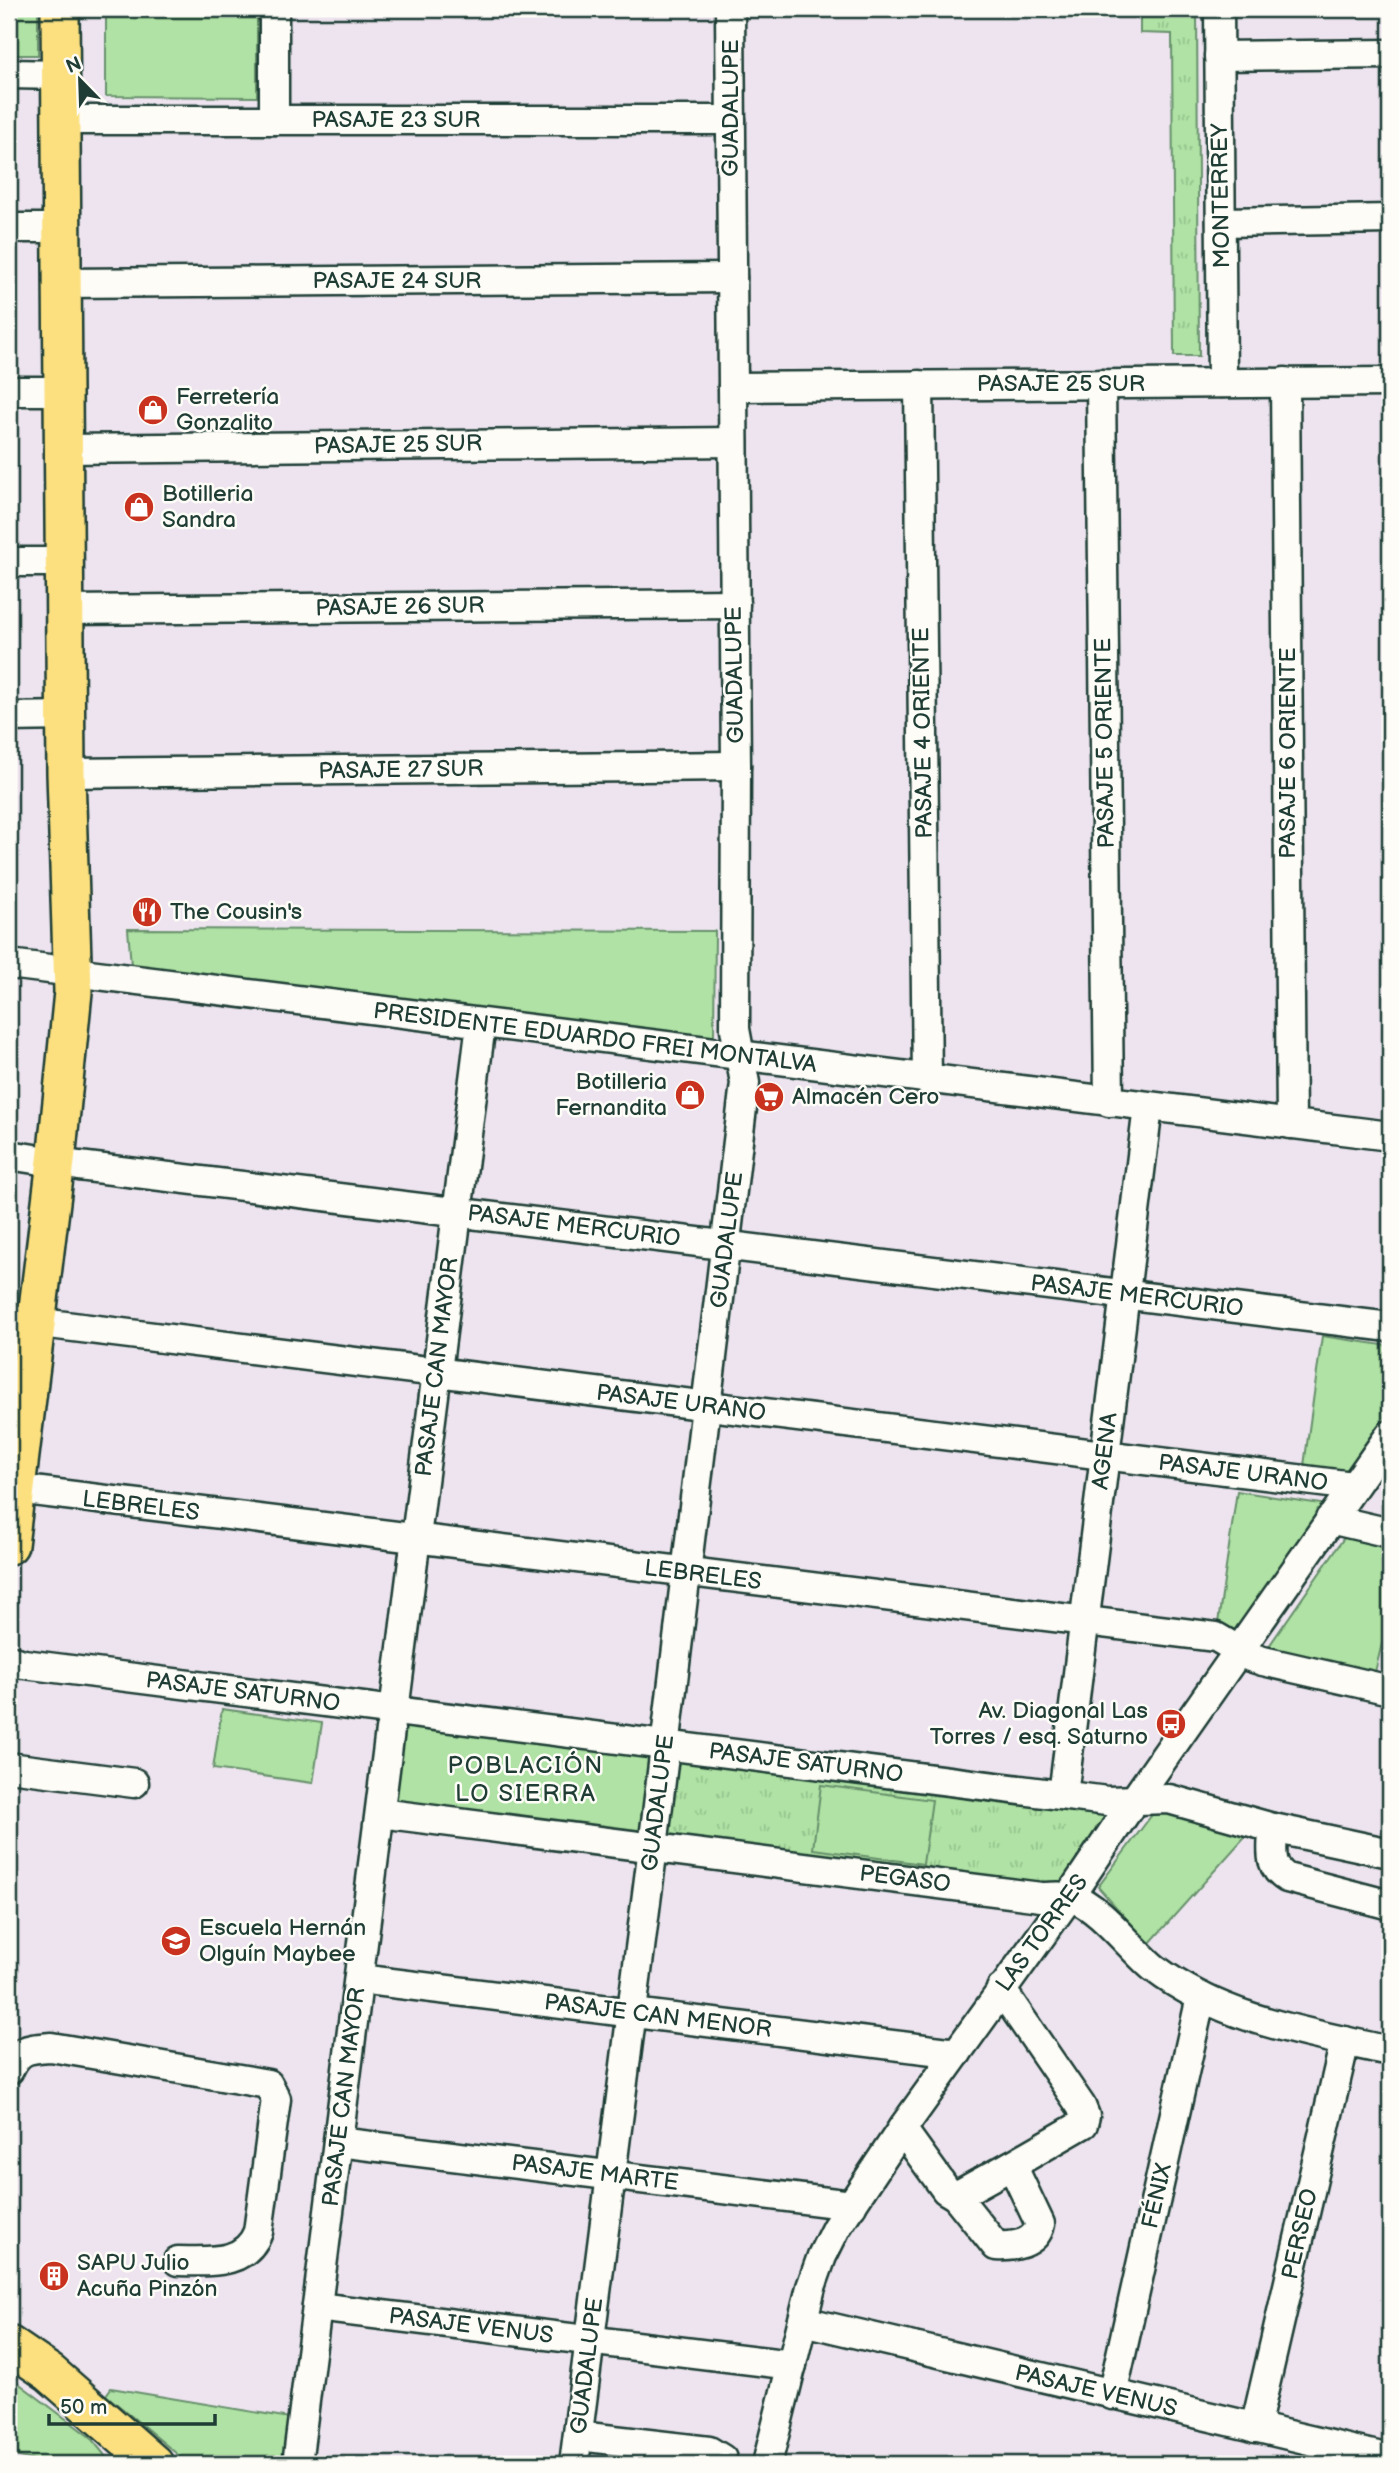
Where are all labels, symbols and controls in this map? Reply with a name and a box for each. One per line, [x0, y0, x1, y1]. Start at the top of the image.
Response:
street label: GUADALUPE [717, 39, 745, 177]
north arrow [46, 46, 116, 116]
text: N [63, 52, 85, 79]
street label: PASAJE 23 SUR [312, 106, 480, 134]
street label: MONTERREY [1206, 123, 1236, 269]
street label: PASAJE 24 SUR [313, 267, 481, 295]
street label: PASAJE 25 SUR [977, 370, 1145, 398]
place label: Ferretería Gonzalito [176, 383, 279, 437]
shop icon: Ferretería Gonzalito [136, 393, 170, 427]
street label: PASAJE 25 SUR [314, 430, 482, 460]
place label: Botilleria Sandra [162, 480, 253, 534]
shop icon: Botilleria Sandra [122, 490, 156, 524]
street label: PASAJE 26 SUR [315, 592, 485, 622]
street label: GUADALUPE [720, 606, 750, 744]
street label: PASAJE 4 ORIENTE [907, 627, 939, 839]
street label: PASAJE 5 ORIENTE [1089, 637, 1121, 849]
street label: PASAJE 6 ORIENTE [1274, 647, 1302, 859]
street label: PASAJE 27 SUR [318, 755, 484, 785]
restaurant icon: The Cousin's [130, 895, 164, 929]
place label: The Cousin's [170, 898, 302, 926]
street label: PRESIDENTE EDUARDO FREI MONTALVA [372, 997, 819, 1079]
place label: Botilleria Fernandita [555, 1068, 667, 1122]
shop icon: Botilleria Fernandita [673, 1078, 707, 1112]
supermarket icon: Almacén Cero [752, 1080, 786, 1114]
place label: Almacén Cero [792, 1083, 939, 1111]
street label: GUADALUPE [705, 1170, 749, 1310]
street label: PASAJE MERCURIO [466, 1199, 682, 1253]
street label: PASAJE CAN MAYOR [410, 1256, 464, 1478]
street label: PASAJE MERCURIO [1029, 1269, 1245, 1323]
street label: PASAJE URANO [595, 1379, 767, 1427]
street label: AGENA [1086, 1410, 1124, 1491]
street label: PASAJE URANO [1157, 1449, 1329, 1497]
street label: LEBRELES [81, 1485, 201, 1527]
street label: LEBRELES [643, 1554, 763, 1596]
street label: PASAJE SATURNO [144, 1666, 342, 1718]
place label: Av. Diagonal Las Torres / esq. Saturno [930, 1697, 1148, 1751]
bus stop icon: Av. Diagonal Las Torres / esq. Saturno [1154, 1707, 1188, 1741]
street label: GUADALUPE [636, 1733, 680, 1873]
street label: PASAJE SATURNO [707, 1737, 905, 1789]
district label: POBLACIÓN LO SIERRA [448, 1750, 604, 1808]
street label: PEGASO [858, 1860, 952, 1898]
street label: LAS TORRES [990, 1869, 1094, 1997]
place label: Escuela Hernán Olguín Maybee [199, 1914, 366, 1968]
school or university icon: Escuela Hernán Olguín Maybee [159, 1924, 193, 1958]
street label: PASAJE CAN MAYOR [317, 1986, 371, 2208]
street label: PASAJE CAN MENOR [543, 1988, 773, 2044]
street label: PASAJE MARTE [510, 2149, 680, 2197]
street label: FÉNIX [1136, 2161, 1178, 2231]
street label: PERSEO [1276, 2186, 1324, 2282]
place label: SAPU Julio Acuña Pinzón [77, 2249, 217, 2303]
building icon: SAPU Julio Acuña Pinzón [37, 2259, 71, 2293]
street label: GUADALUPE [565, 2296, 609, 2436]
street label: PASAJE VENUS [387, 2302, 555, 2350]
street label: PASAJE VENUS [1012, 2359, 1180, 2423]
scale bar [49, 2382, 215, 2426]
text: 50 m [60, 2395, 107, 2420]

